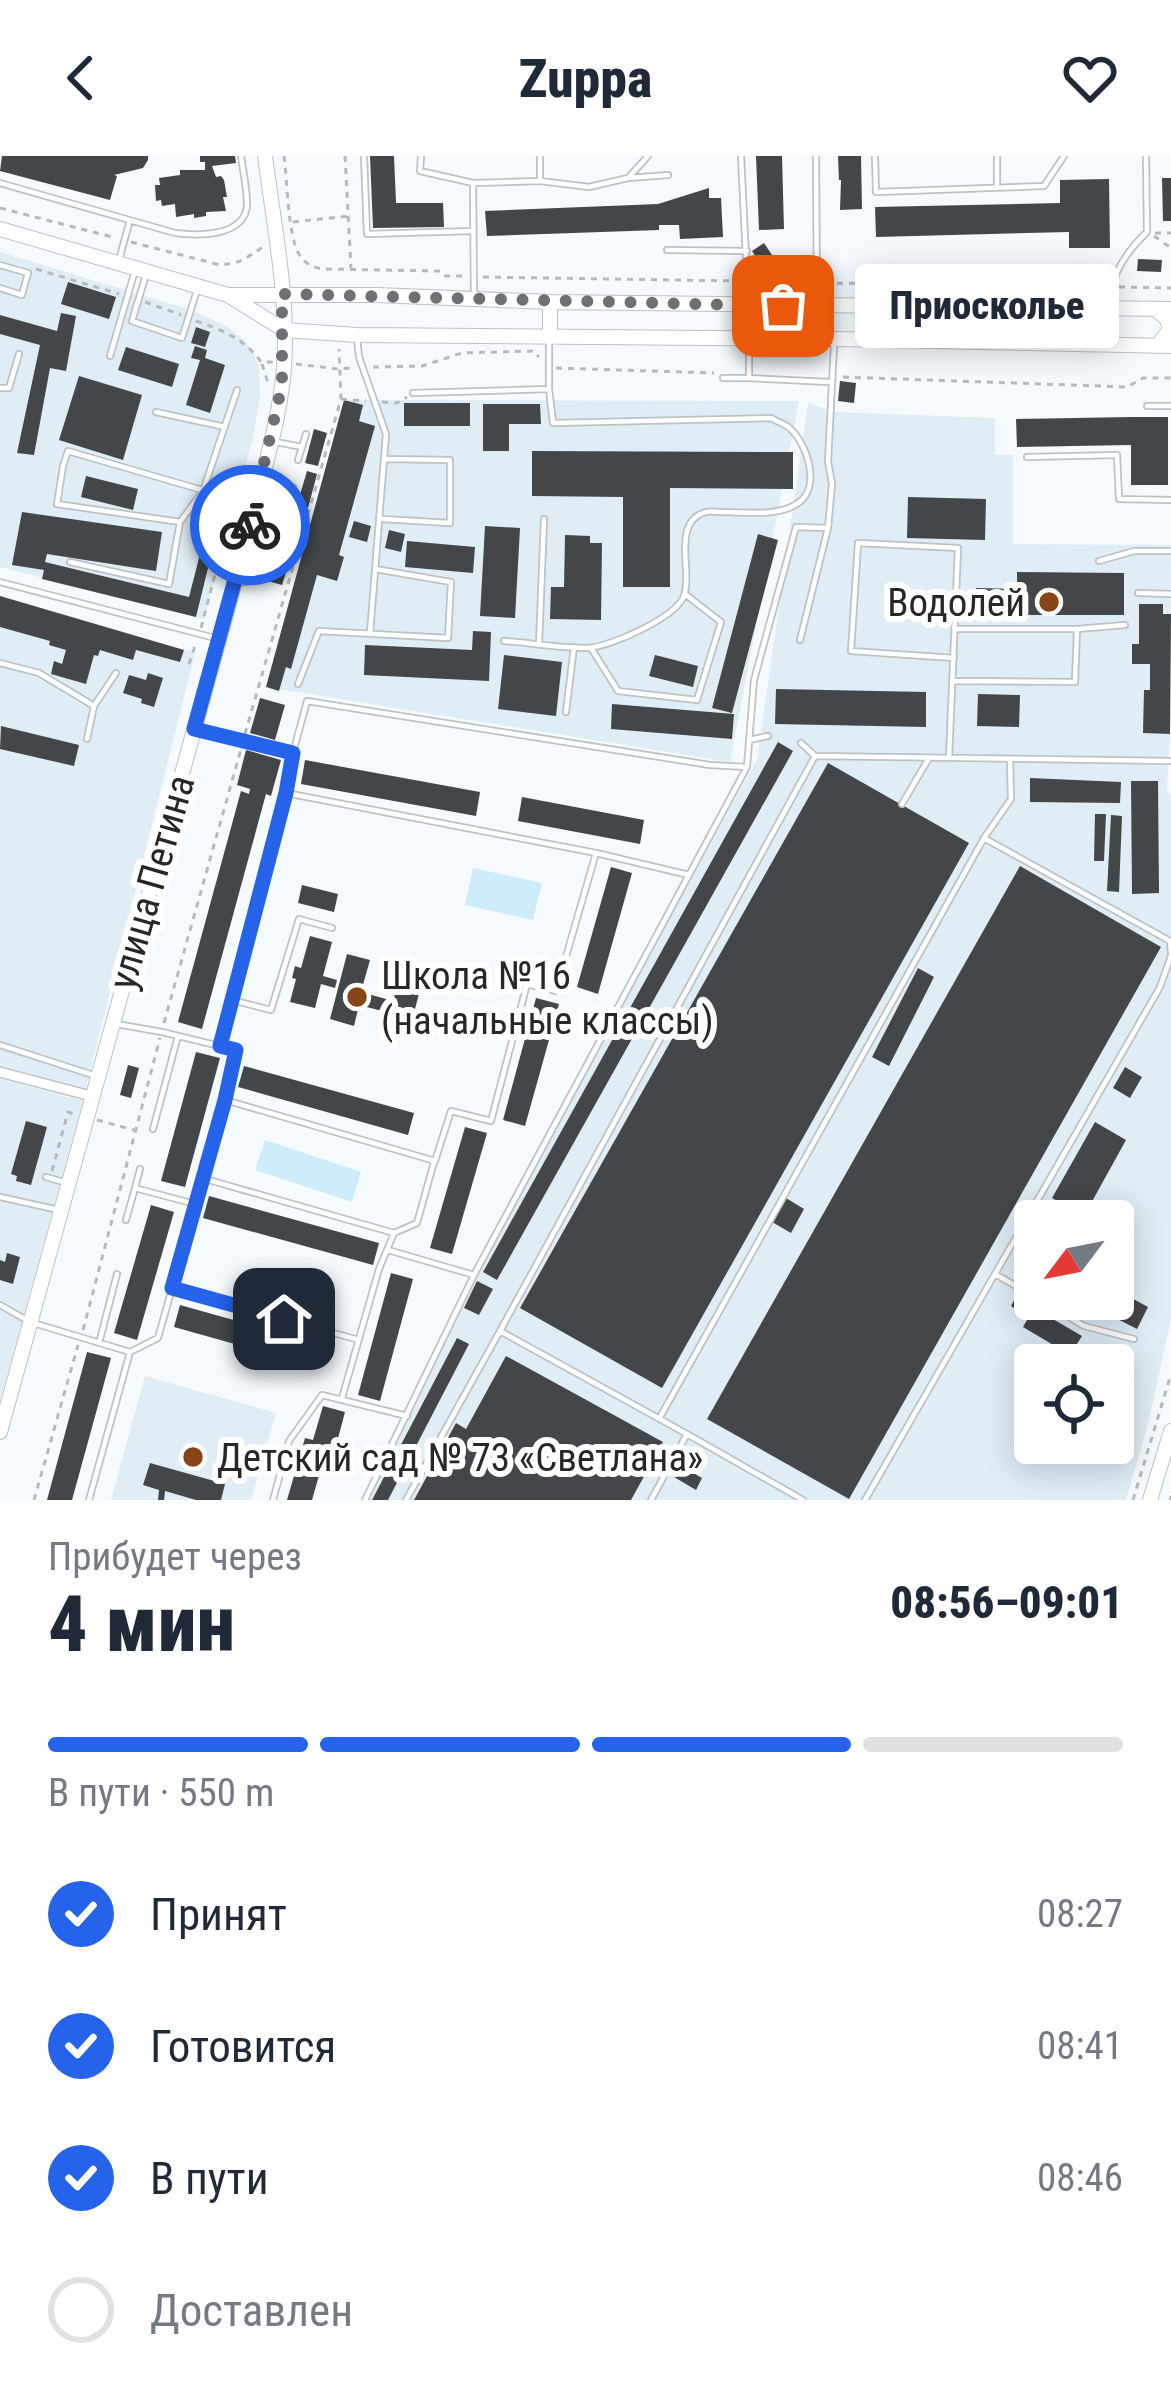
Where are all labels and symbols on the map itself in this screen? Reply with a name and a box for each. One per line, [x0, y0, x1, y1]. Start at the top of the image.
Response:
pin [732, 255, 834, 357]
callout: Приосколье [855, 264, 1119, 348]
courier [190, 465, 310, 585]
place label: Водолей [887, 580, 1025, 626]
marker: Водолей [1036, 589, 1062, 615]
street label: улица Петина [99, 770, 204, 995]
place label: Школа №16 (начальные классы) [381, 953, 714, 1044]
marker: Школа №16 (начальные классы) [344, 984, 370, 1010]
north arrow [1014, 1200, 1134, 1320]
pin [233, 1268, 335, 1370]
place label: Детский сад № 73 «Светлана» [217, 1435, 703, 1481]
marker: Детский сад № 73 «Светлана» [180, 1444, 206, 1470]

